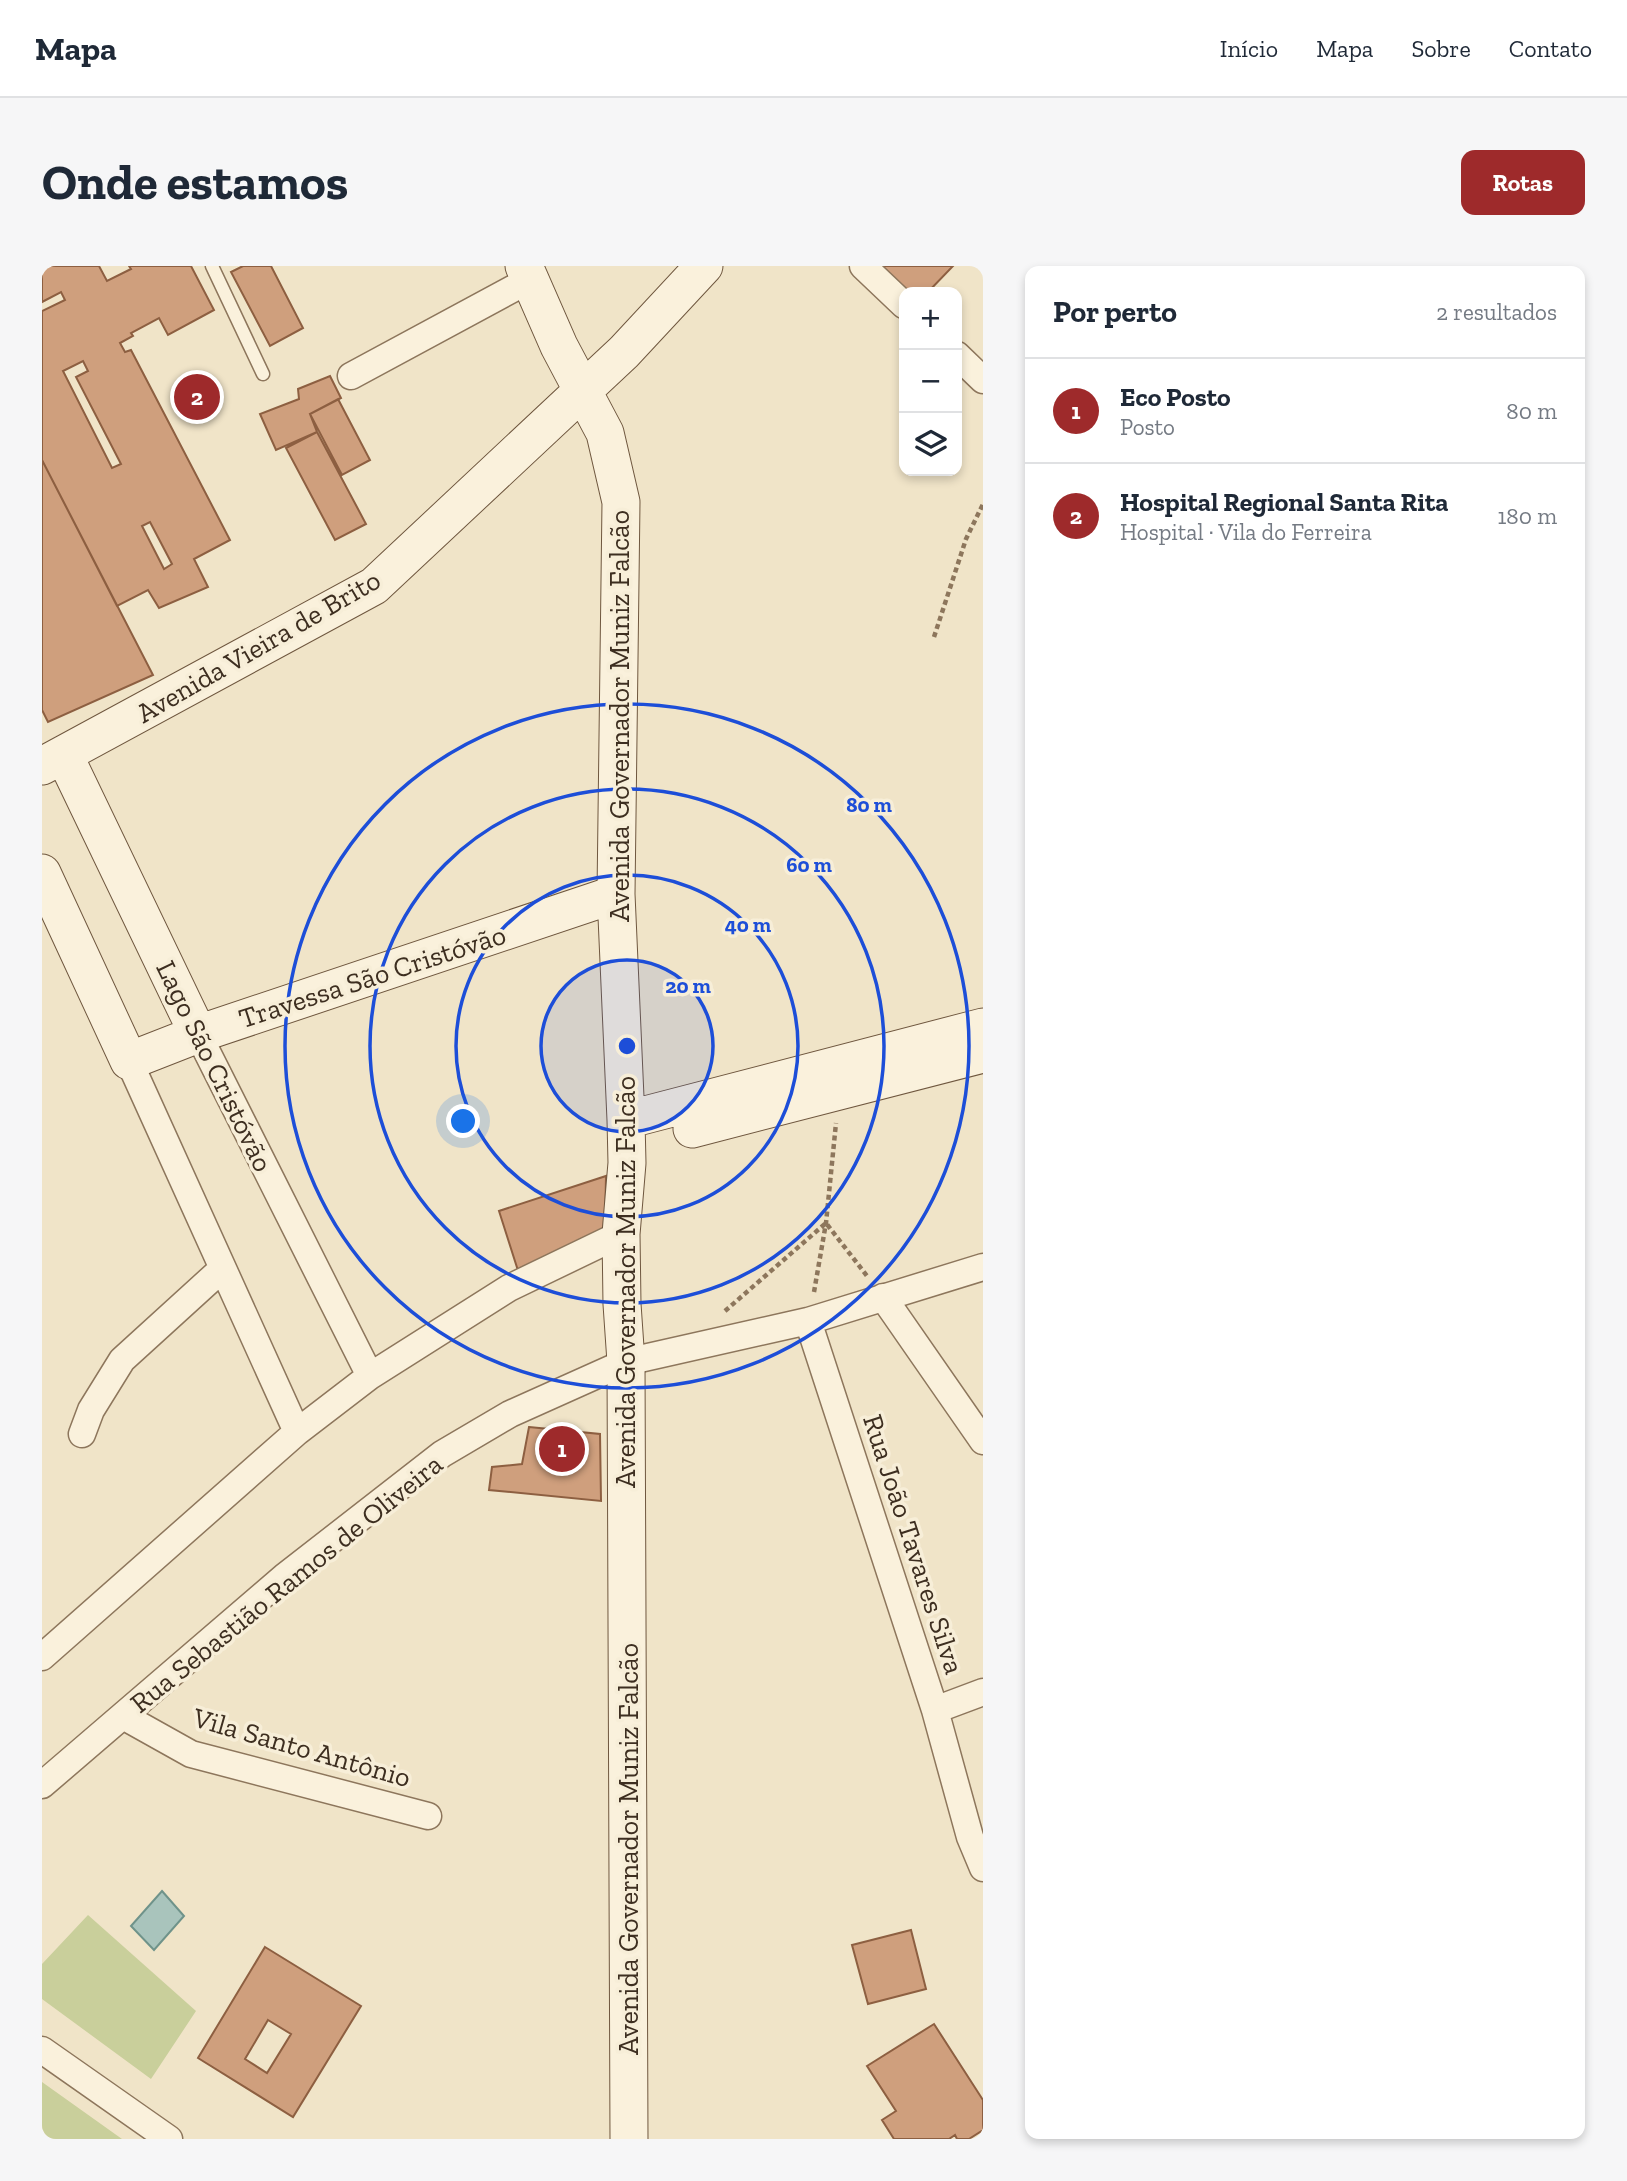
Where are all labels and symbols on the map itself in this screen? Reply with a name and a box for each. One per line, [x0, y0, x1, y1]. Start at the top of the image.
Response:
pin: 2 [174, 371, 220, 423]
street label: Avenida Governador Muniz Falcão [603, 510, 636, 922]
street label: Avenida Vieira de Brito [130, 563, 386, 730]
text: 80 m [846, 792, 892, 817]
text: 60 m [786, 852, 832, 877]
text: 40 m [725, 912, 772, 937]
street label: Travessa São Cristóvão [235, 918, 510, 1035]
street label: Lago São Cristóvão [149, 955, 280, 1177]
text: 20 m [665, 973, 711, 998]
centre of rings [615, 1034, 639, 1058]
street label: Avenida Governador Muniz Falcão [609, 1076, 642, 1488]
your location [446, 1104, 480, 1138]
street label: Rua João Tavares Silva [856, 1410, 971, 1679]
pin: 1 [539, 1423, 585, 1475]
street label: Rua Sebastião Ramos de Oliveira [124, 1447, 449, 1720]
street label: Avenida Governador Muniz Falcão [612, 1643, 645, 2055]
street label: Vila Santo Antônio [188, 1700, 414, 1794]

